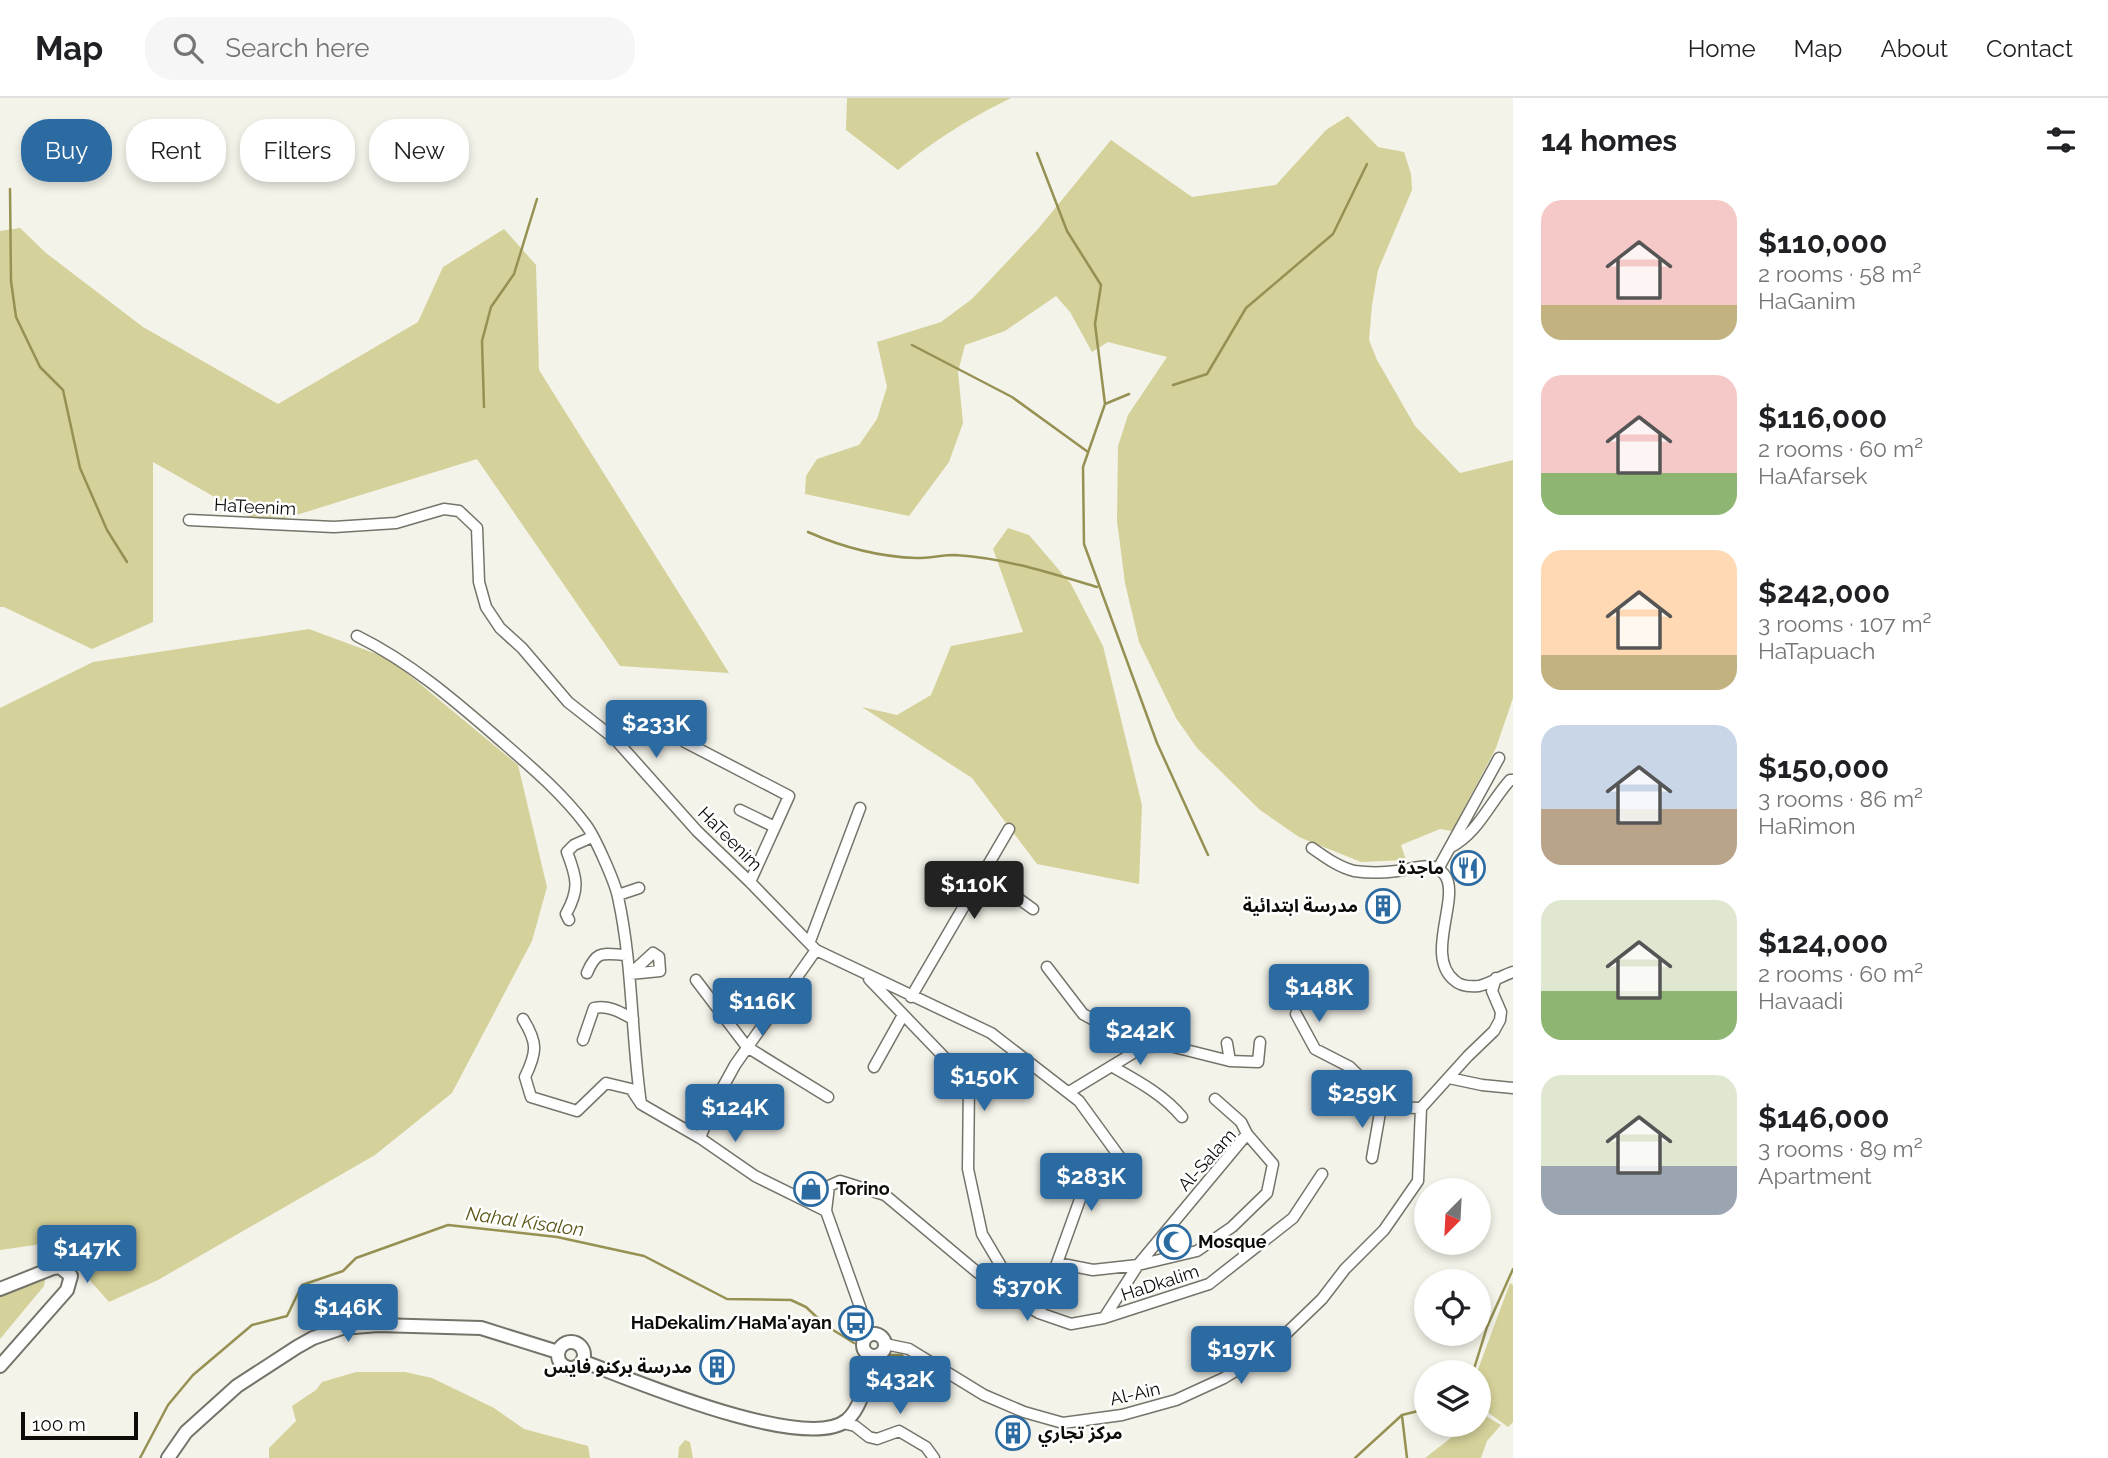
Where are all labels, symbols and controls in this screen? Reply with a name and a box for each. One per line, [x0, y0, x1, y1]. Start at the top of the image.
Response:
search box [145, 17, 635, 80]
text: Map [35, 29, 103, 68]
icon: search [169, 29, 207, 67]
text: Search here [225, 33, 370, 63]
text: Home [1688, 34, 1756, 63]
text: Map [1794, 34, 1842, 63]
text: About [1880, 34, 1948, 63]
text: Contact [1986, 34, 2073, 63]
chip: Buy [21, 119, 112, 182]
chip: Rent [126, 119, 226, 182]
chip: Filters [240, 119, 355, 182]
chip: New [369, 119, 469, 182]
icon: filters [2042, 121, 2080, 159]
text: 14 homes [1541, 123, 1677, 158]
text: $110,000 [1758, 225, 1887, 260]
icon: home [1597, 228, 1681, 312]
text: 2 rooms · 58 m² [1758, 260, 1921, 287]
text: HaGanim [1758, 287, 1856, 314]
text: $116,000 [1758, 400, 1887, 435]
icon: home [1597, 403, 1681, 487]
text: 2 rooms · 60 m² [1758, 435, 1923, 462]
text: HaAfarsek [1758, 462, 1868, 489]
street label: HaTeenim [214, 494, 297, 519]
text: $242,000 [1758, 575, 1890, 610]
icon: home [1597, 578, 1681, 662]
text: 3 rooms · 107 m² [1758, 610, 1932, 637]
text: HaTapuach [1758, 637, 1875, 664]
pin: $233K [607, 700, 705, 760]
text: $233K [622, 709, 690, 736]
text: $150,000 [1758, 750, 1889, 785]
icon: home [1597, 753, 1681, 837]
text: 3 rooms · 86 m² [1758, 785, 1923, 812]
street label: HaTeenim [694, 802, 767, 875]
text: HaRimon [1758, 812, 1856, 839]
restaurant icon: ماجدة [1449, 849, 1487, 887]
place label: ماجدة [1398, 857, 1444, 878]
pin: $110K [925, 862, 1023, 921]
text: $110K [941, 870, 1007, 897]
building icon: مدرسة ابتدائية [1364, 887, 1402, 925]
place label: مدرسة ابتدائية [1243, 895, 1358, 917]
text: $124,000 [1758, 925, 1888, 960]
icon: home [1597, 928, 1681, 1012]
text: 2 rooms · 60 m² [1758, 960, 1923, 987]
pin: $148K [1270, 964, 1368, 1024]
text: $148K [1285, 973, 1353, 1000]
pin: $116K [713, 978, 811, 1038]
text: $116K [729, 987, 795, 1014]
text: Havaadi [1758, 987, 1843, 1014]
pin: $242K [1091, 1007, 1189, 1067]
text: $242K [1105, 1016, 1175, 1043]
pin: $150K [935, 1054, 1033, 1113]
text: $150K [950, 1062, 1018, 1089]
pin: $259K [1313, 1070, 1411, 1130]
text: $259K [1327, 1079, 1397, 1106]
pin: $124K [686, 1084, 784, 1144]
text: $124K [701, 1093, 769, 1120]
text: $146,000 [1758, 1100, 1889, 1135]
icon: home [1597, 1103, 1681, 1187]
street label: Al-Salam [1173, 1124, 1240, 1195]
text: 3 rooms · 89 m² [1758, 1135, 1923, 1162]
pin: $283K [1042, 1154, 1140, 1213]
text: $283K [1056, 1162, 1126, 1189]
text: Apartment [1758, 1162, 1872, 1189]
shop icon: Torino [792, 1170, 830, 1208]
place label: Torino [836, 1178, 890, 1199]
north arrow [1414, 1178, 1491, 1255]
map controls [1414, 1178, 1491, 1437]
water label: Nahal Kisalon [465, 1202, 585, 1240]
mosque icon: Mosque [1155, 1223, 1193, 1261]
pin: $147K [38, 1226, 136, 1285]
place label: Mosque [1198, 1231, 1267, 1252]
text: $147K [53, 1234, 121, 1261]
street label: HaDkalim [1118, 1260, 1201, 1305]
pin: $370K [978, 1264, 1076, 1323]
button: locate [1414, 1269, 1491, 1346]
text: $370K [992, 1272, 1062, 1299]
pin: $146K [299, 1284, 397, 1344]
text: $146K [314, 1293, 382, 1320]
bus stop icon: HaDekalim/HaMa'ayan [837, 1304, 875, 1342]
place label: HaDekalim/HaMa'ayan [631, 1312, 832, 1333]
pin: $197K [1192, 1326, 1290, 1386]
text: $197K [1207, 1335, 1275, 1362]
building icon: مدرسة بركنو فايس [698, 1348, 736, 1386]
place label: مدرسة بركنو فايس [544, 1356, 692, 1378]
pin: $432K [851, 1356, 949, 1416]
button: layers [1414, 1360, 1491, 1437]
text: $432K [866, 1365, 934, 1392]
street label: Al-Ain [1108, 1378, 1162, 1409]
scale bar [21, 1409, 138, 1441]
text: 100 m [32, 1413, 86, 1435]
building icon: مركز تجاري [994, 1414, 1032, 1452]
place label: مركز تجاري [1038, 1422, 1123, 1447]

